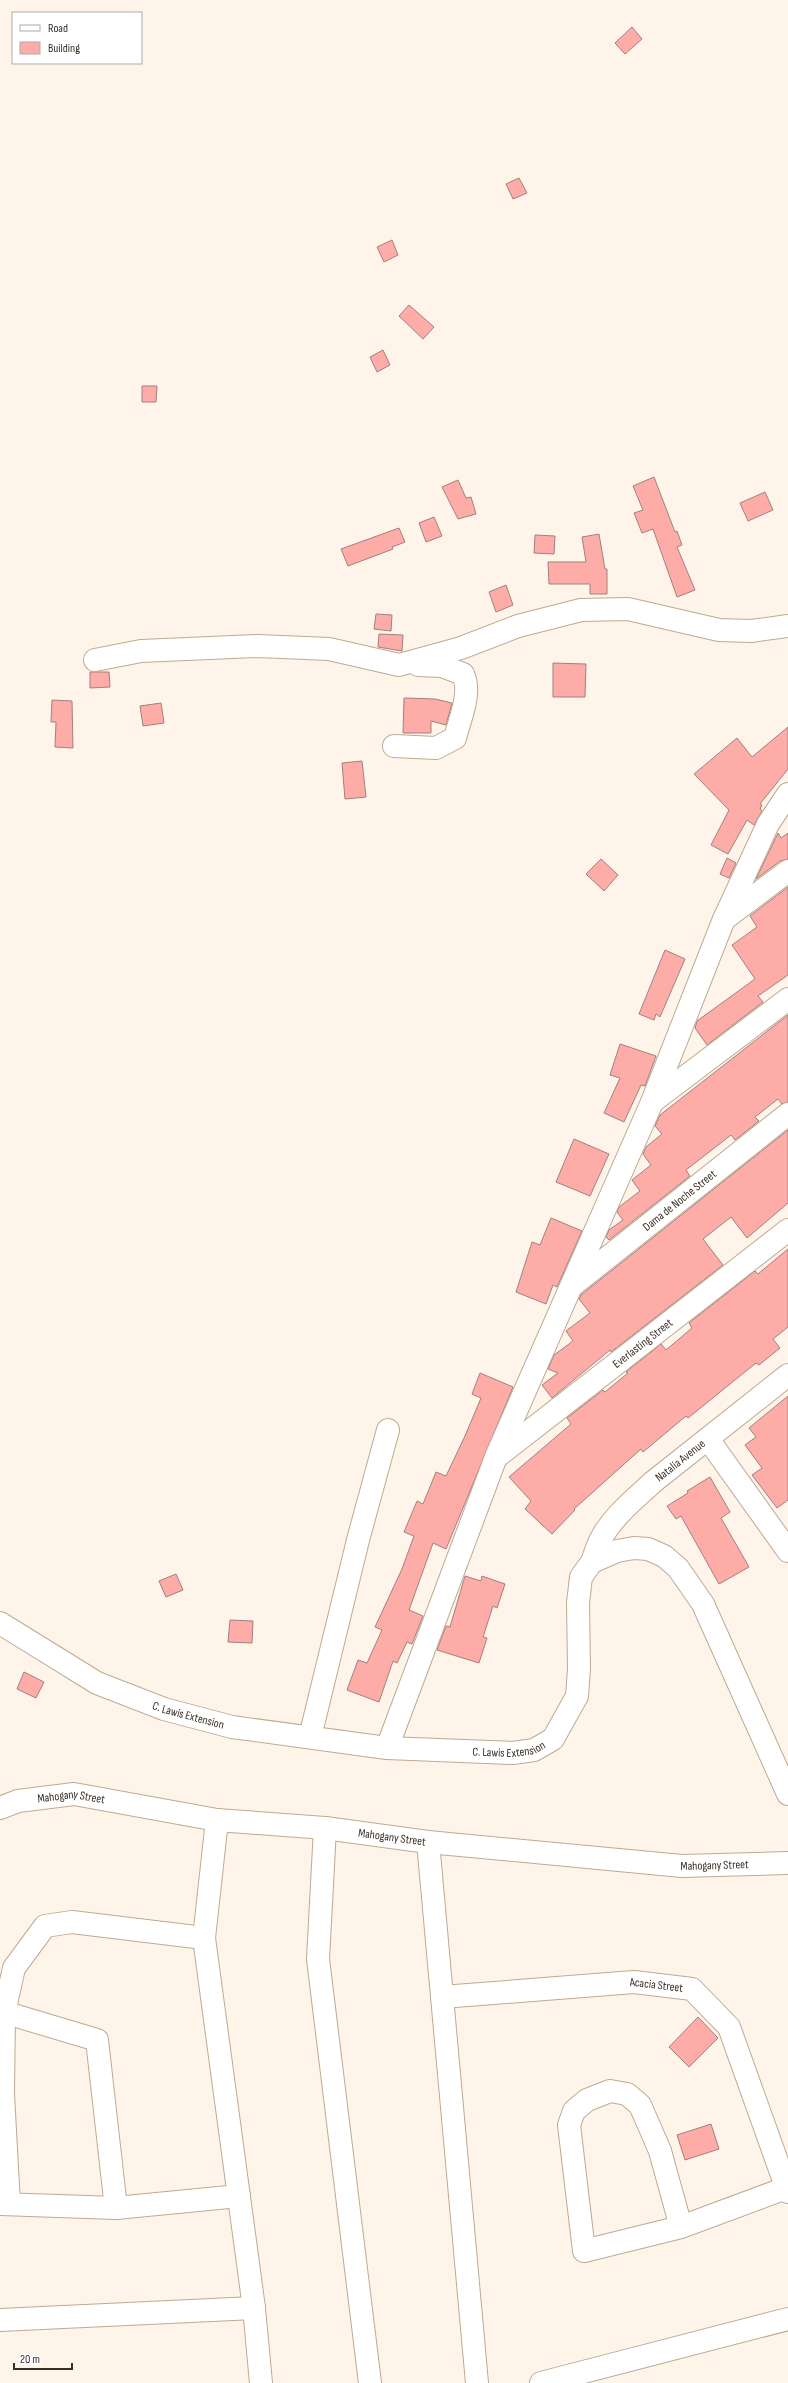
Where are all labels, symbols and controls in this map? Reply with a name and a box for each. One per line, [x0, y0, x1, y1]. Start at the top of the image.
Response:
legend [12, 12, 142, 64]
text: Road [48, 21, 68, 36]
text: Building [48, 41, 80, 56]
street label: Dama de Noche Street [640, 1166, 719, 1234]
street label: Everlasting Street [610, 1315, 676, 1371]
street label: Natalia Avenue [652, 1436, 708, 1485]
street label: C. Lawis Extension [150, 1698, 226, 1732]
street label: C. Lawis Extension [472, 1738, 548, 1761]
street label: Mahogany Street [37, 1787, 106, 1807]
street label: Mahogany Street [357, 1825, 427, 1849]
street label: Mahogany Street [680, 1857, 749, 1874]
street label: Acacia Street [628, 1974, 684, 1995]
scale bar [14, 2345, 72, 2371]
text: 20 m [20, 2352, 40, 2367]

